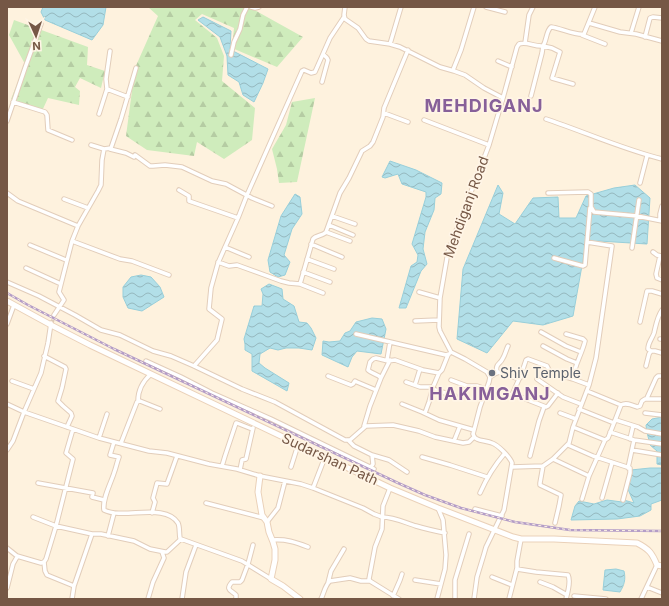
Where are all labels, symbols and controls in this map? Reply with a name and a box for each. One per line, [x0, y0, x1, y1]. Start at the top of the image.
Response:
north arrow [16, 16, 56, 56]
text: N [32, 39, 41, 53]
district label: MEHDIGANJ [425, 95, 543, 116]
street label: Mehdiganj Road [439, 154, 492, 260]
place label: Shiv Temple [500, 364, 581, 381]
marker: Shiv Temple [487, 368, 497, 378]
district label: HAKIMGANJ [429, 383, 551, 404]
street label: Sudarshan Path [279, 429, 381, 488]

